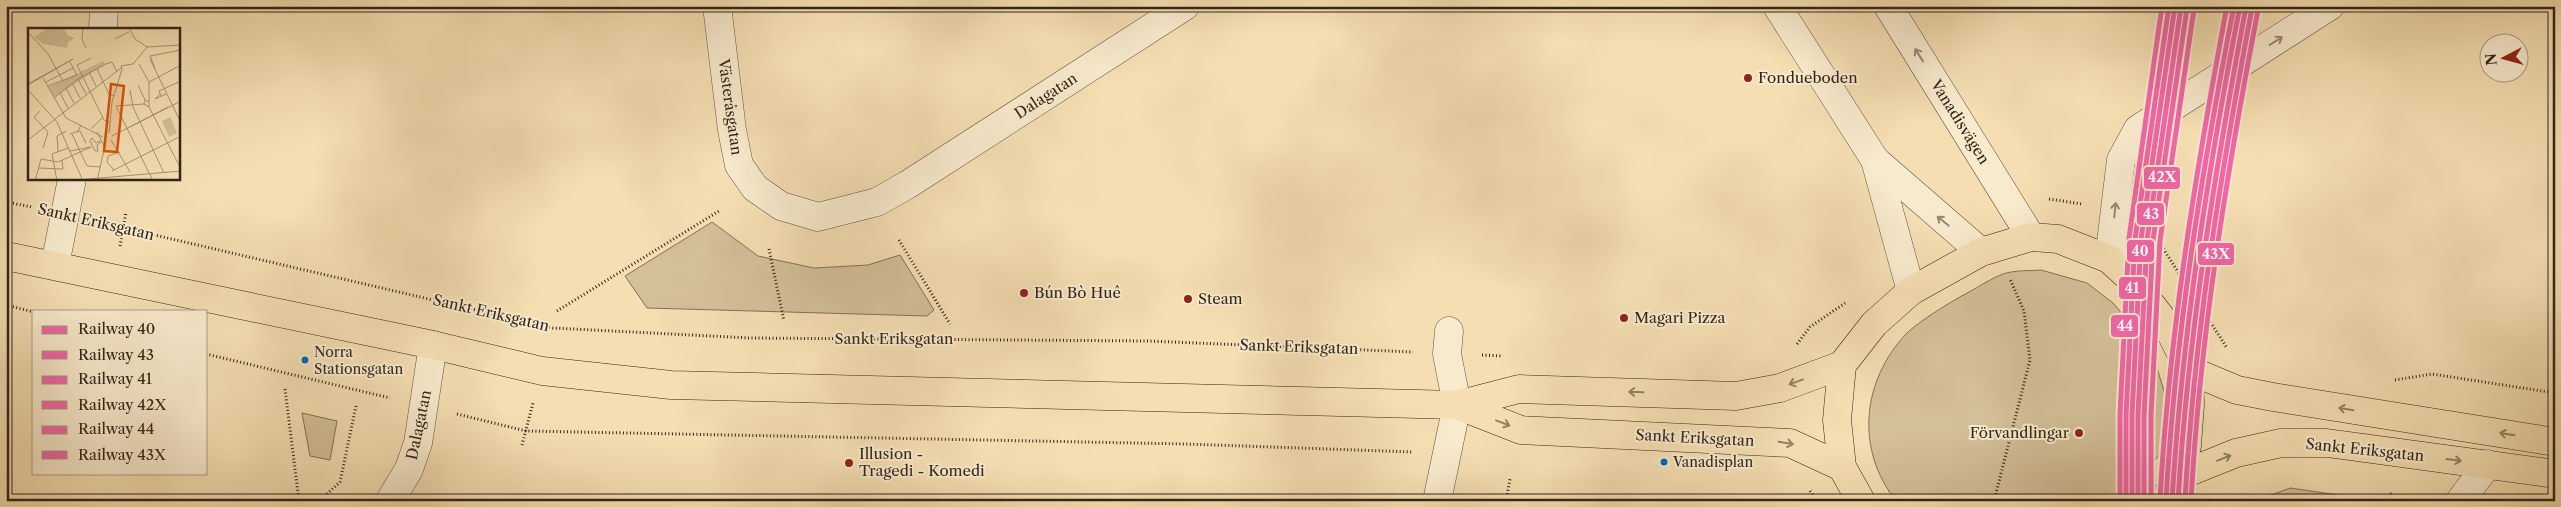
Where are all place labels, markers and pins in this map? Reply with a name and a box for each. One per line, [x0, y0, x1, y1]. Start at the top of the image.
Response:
place label: Fondueboden [1758, 68, 1858, 87]
marker: Fondueboden [1742, 72, 1754, 84]
place label: Bún Bò Huê [1034, 283, 1121, 302]
marker: Bún Bò Huê [1018, 287, 1030, 299]
place label: Steam [1198, 289, 1243, 308]
marker: Steam [1182, 293, 1194, 305]
place label: Magari Pizza [1634, 308, 1726, 327]
marker: Magari Pizza [1618, 312, 1630, 324]
place label: Norra Stationsgatan [314, 343, 403, 378]
marker: Norra Stationsgatan [300, 355, 310, 365]
place label: Förvandlingar [1970, 423, 2070, 442]
marker: Förvandlingar [2073, 427, 2085, 439]
place label: Illusion - Tragedi - Komedi [859, 444, 985, 480]
place label: Vanadisplan [1672, 453, 1753, 471]
marker: Illusion - Tragedi - Komedi [843, 457, 855, 469]
marker: Vanadisplan [1659, 457, 1669, 467]

